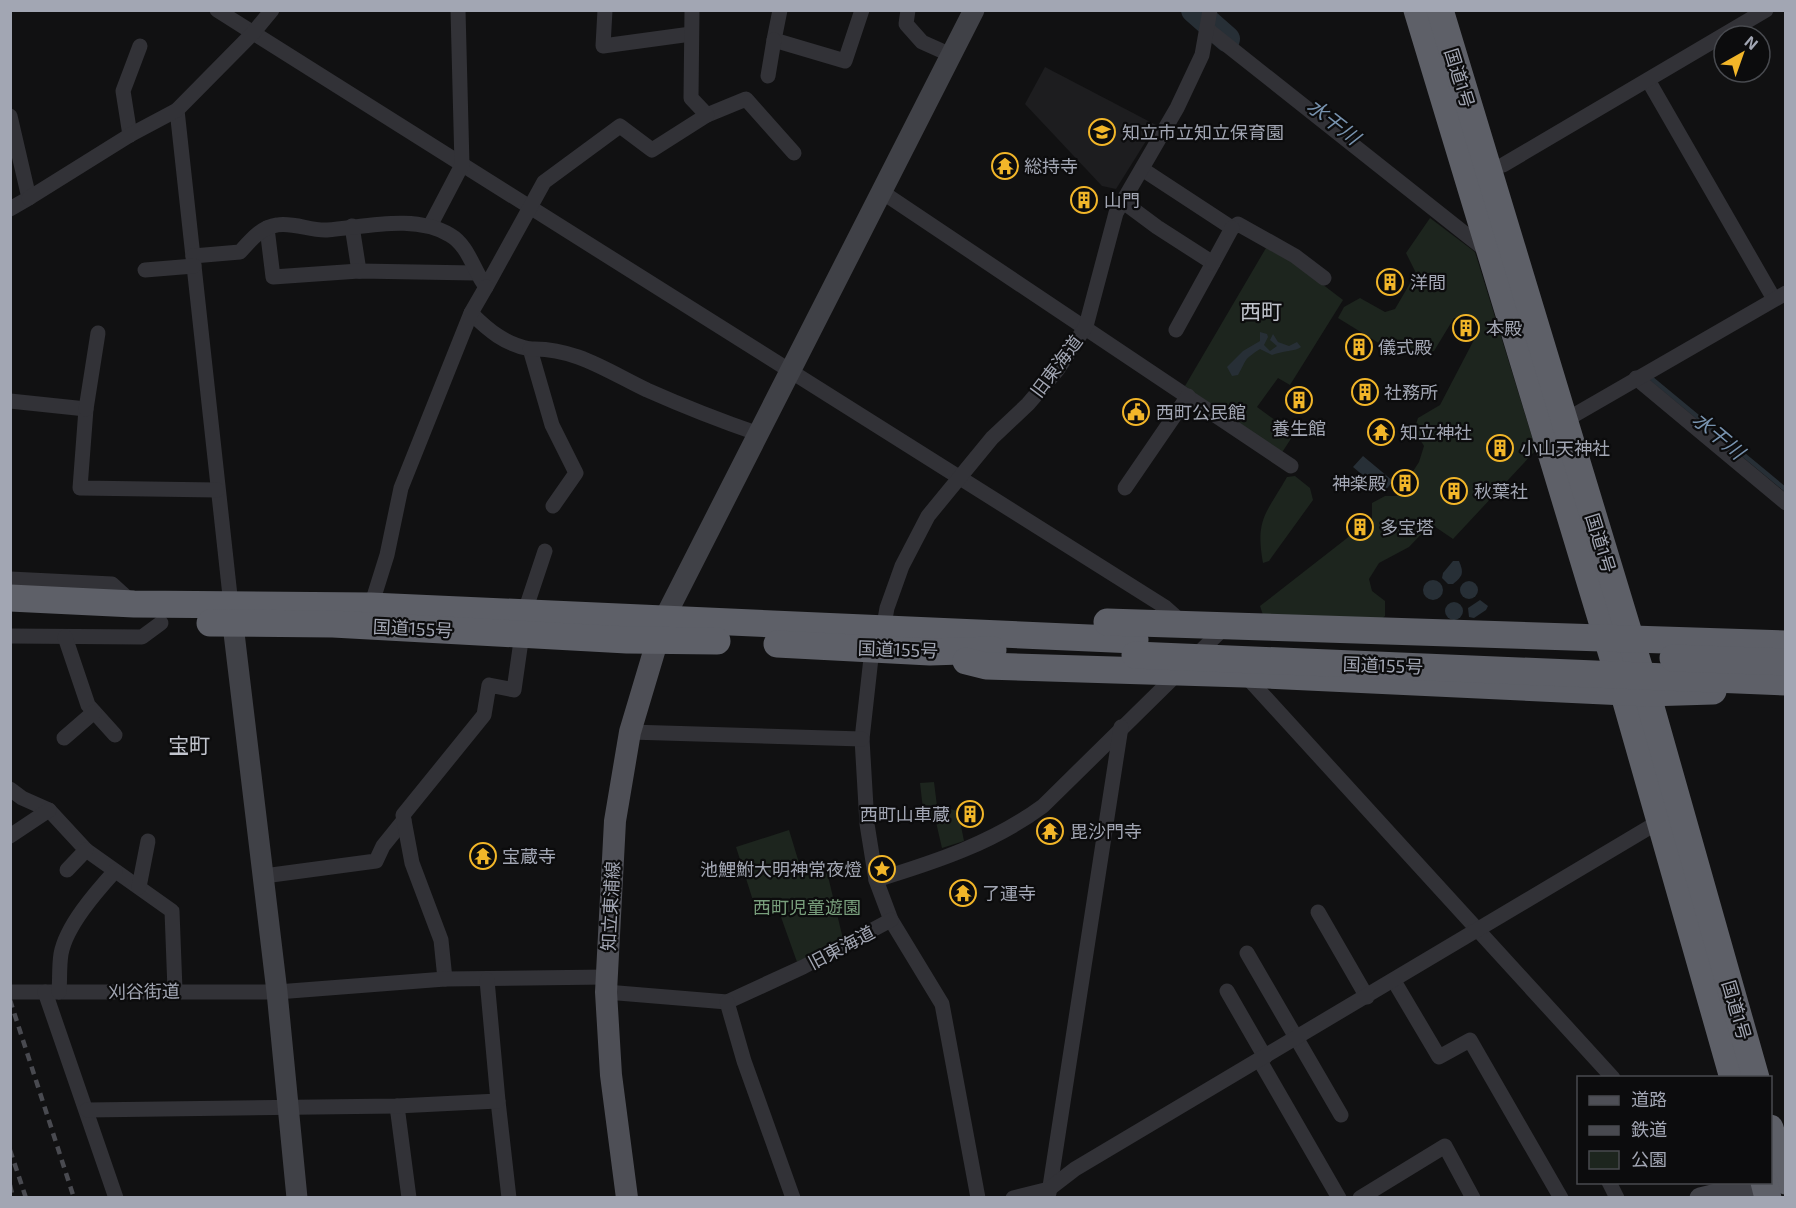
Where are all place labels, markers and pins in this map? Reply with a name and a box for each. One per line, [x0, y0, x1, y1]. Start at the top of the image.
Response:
school or university icon: 知立市立知立保育園 [1087, 117, 1117, 147]
place label: 知立市立知立保育園 [1122, 121, 1284, 143]
temple icon: 総持寺 [990, 151, 1020, 181]
place label: 総持寺 [1024, 155, 1078, 177]
building icon: 山門 [1069, 185, 1099, 215]
place label: 山門 [1104, 189, 1140, 211]
building icon: 洋間 [1375, 267, 1405, 297]
place label: 洋間 [1410, 271, 1446, 293]
building icon: 本殿 [1451, 313, 1481, 343]
place label: 本殿 [1486, 317, 1522, 339]
building icon: 儀式殿 [1344, 332, 1374, 362]
place label: 儀式殿 [1378, 336, 1432, 358]
building icon: 社務所 [1350, 377, 1380, 407]
place label: 社務所 [1384, 381, 1438, 403]
building icon: 養生館 [1284, 385, 1314, 415]
public building icon: 西町公民館 [1121, 397, 1151, 427]
place label: 西町公民館 [1156, 401, 1246, 423]
place label: 養生館 [1272, 417, 1326, 439]
temple icon: 知立神社 [1366, 417, 1396, 447]
place label: 知立神社 [1400, 421, 1472, 443]
building icon: 小山天神社 [1485, 433, 1515, 463]
place label: 小山天神社 [1520, 437, 1610, 459]
building icon: 神楽殿 [1390, 468, 1420, 498]
place label: 神楽殿 [1332, 472, 1386, 494]
building icon: 秋葉社 [1439, 476, 1469, 506]
place label: 秋葉社 [1474, 480, 1528, 502]
building icon: 多宝塔 [1345, 512, 1375, 542]
place label: 多宝塔 [1380, 516, 1434, 538]
building icon: 西町山車蔵 [955, 799, 985, 829]
place label: 西町山車蔵 [860, 803, 950, 825]
temple icon: 毘沙門寺 [1035, 816, 1065, 846]
place label: 毘沙門寺 [1070, 820, 1142, 842]
temple icon: 宝蔵寺 [468, 841, 498, 871]
place label: 宝蔵寺 [502, 845, 556, 867]
place icon: 池鯉鮒大明神常夜燈 [867, 854, 897, 884]
place label: 池鯉鮒大明神常夜燈 [700, 858, 862, 880]
temple icon: 了運寺 [948, 878, 978, 908]
place label: 了運寺 [982, 882, 1036, 904]

